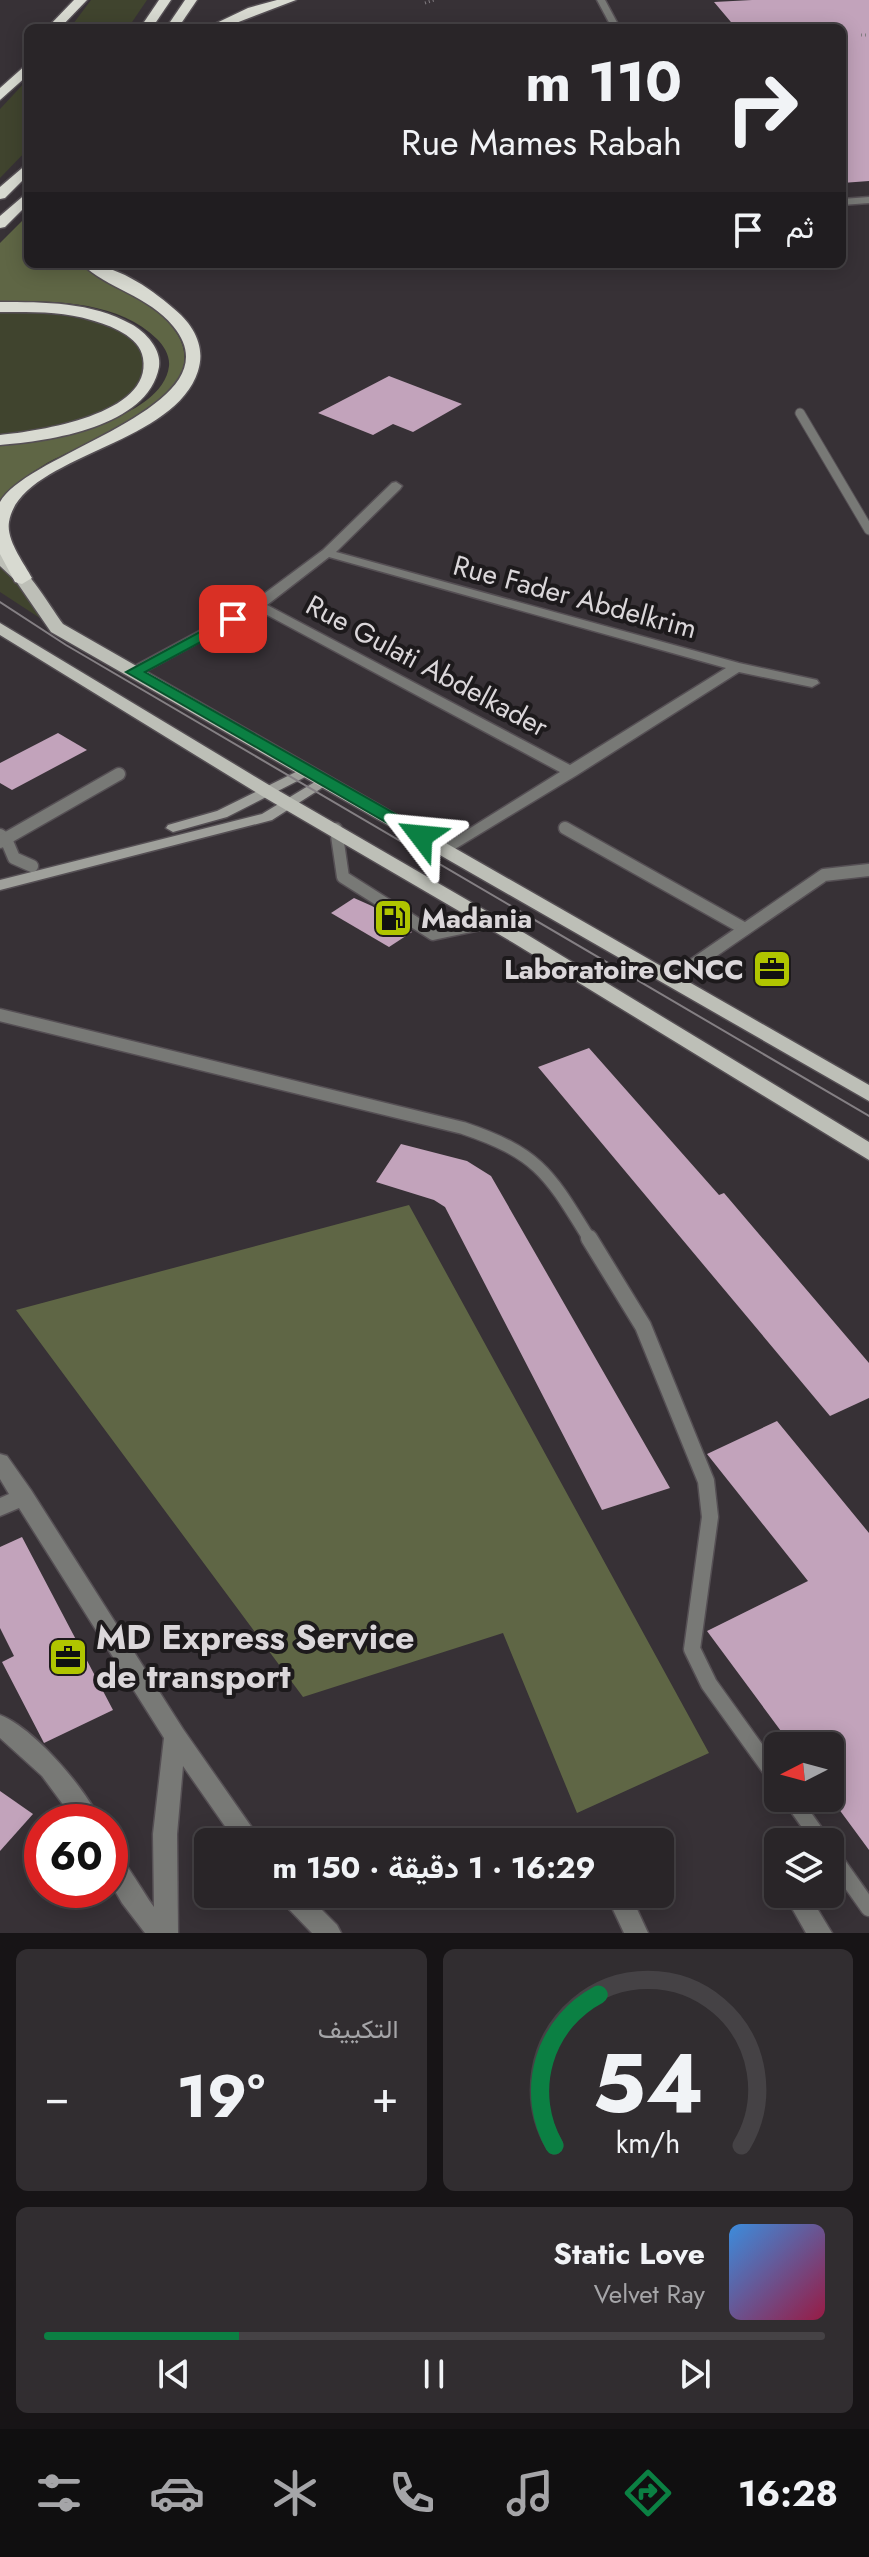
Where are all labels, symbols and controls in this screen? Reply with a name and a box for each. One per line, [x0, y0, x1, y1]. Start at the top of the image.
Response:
text: 110 m [525, 41, 682, 122]
icon: right [710, 56, 814, 160]
text: Rue Mames Rabah [401, 116, 682, 168]
text: ثم [786, 206, 814, 249]
icon: arrive [726, 208, 770, 252]
street label: Rue Fader Abdelkrim [449, 545, 701, 649]
pin [199, 585, 267, 653]
street label: Rue Gulati Abdelkader [299, 585, 556, 747]
icon: arrive [211, 597, 255, 641]
position arrow [379, 794, 463, 878]
fuel station icon: Madania [372, 897, 414, 939]
place label: Madania [421, 898, 532, 939]
office icon: Laboratoire CNCC [751, 948, 793, 990]
place label: Laboratoire CNCC [504, 949, 744, 990]
place label: MD Express Service de transport [96, 1613, 414, 1701]
office icon: MD Express Service de transport [47, 1636, 89, 1678]
north arrow [764, 1732, 844, 1812]
map controls [764, 1732, 844, 1908]
speed limit sign: 60 [24, 1804, 128, 1908]
button: layers [764, 1828, 844, 1908]
text: 16:29 · 1 دقيقة · 150 m [272, 1846, 596, 1889]
text: التكييف [318, 2010, 399, 2048]
text: 54 [592, 2023, 704, 2143]
text: 19° [176, 2053, 265, 2140]
text: − [44, 2065, 70, 2129]
text: + [371, 2065, 399, 2129]
text: km/h [615, 2122, 680, 2164]
text: Static Love [553, 2232, 705, 2275]
text: Velvet Ray [594, 2275, 705, 2313]
icon: previous [152, 2352, 196, 2396]
icon: pause [412, 2352, 456, 2396]
icon: next [673, 2352, 717, 2396]
icon: filters [31, 2465, 87, 2521]
icon: car [149, 2465, 205, 2521]
icon: climate [267, 2465, 323, 2521]
icon: phone [384, 2465, 440, 2521]
icon: music [502, 2465, 558, 2521]
icon: directions [620, 2465, 676, 2521]
text: 16:28 [738, 2467, 838, 2519]

